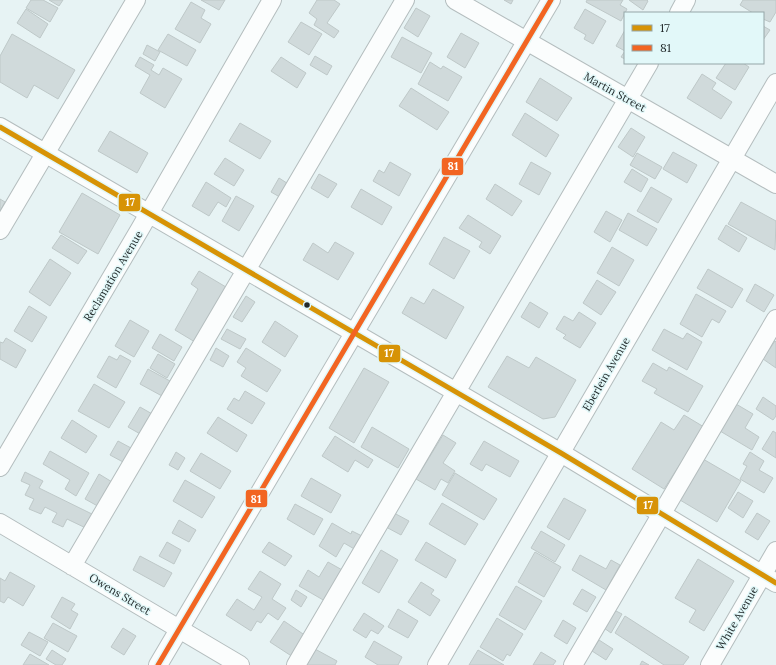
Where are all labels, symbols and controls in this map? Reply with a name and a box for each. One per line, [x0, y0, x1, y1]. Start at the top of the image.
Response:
legend [624, 12, 764, 64]
text: 17 [660, 20, 670, 35]
text: 81 [660, 40, 671, 55]
street label: Martin Street [582, 69, 649, 115]
line badge: 81 [441, 157, 464, 176]
text: 81 [448, 159, 459, 173]
line badge: 17 [118, 193, 141, 212]
text: 17 [125, 195, 135, 209]
street label: Reclamation Avenue [80, 228, 146, 324]
unlabelled marker [302, 300, 312, 310]
street label: Eberlein Avenue [579, 335, 633, 413]
line badge: 17 [378, 344, 401, 363]
text: 17 [384, 346, 394, 360]
line badge: 81 [245, 489, 268, 508]
text: 81 [251, 492, 262, 506]
line badge: 17 [636, 496, 659, 515]
text: 17 [643, 498, 653, 512]
street label: Owens Street [87, 570, 154, 618]
street label: White Avenue [713, 584, 761, 652]

